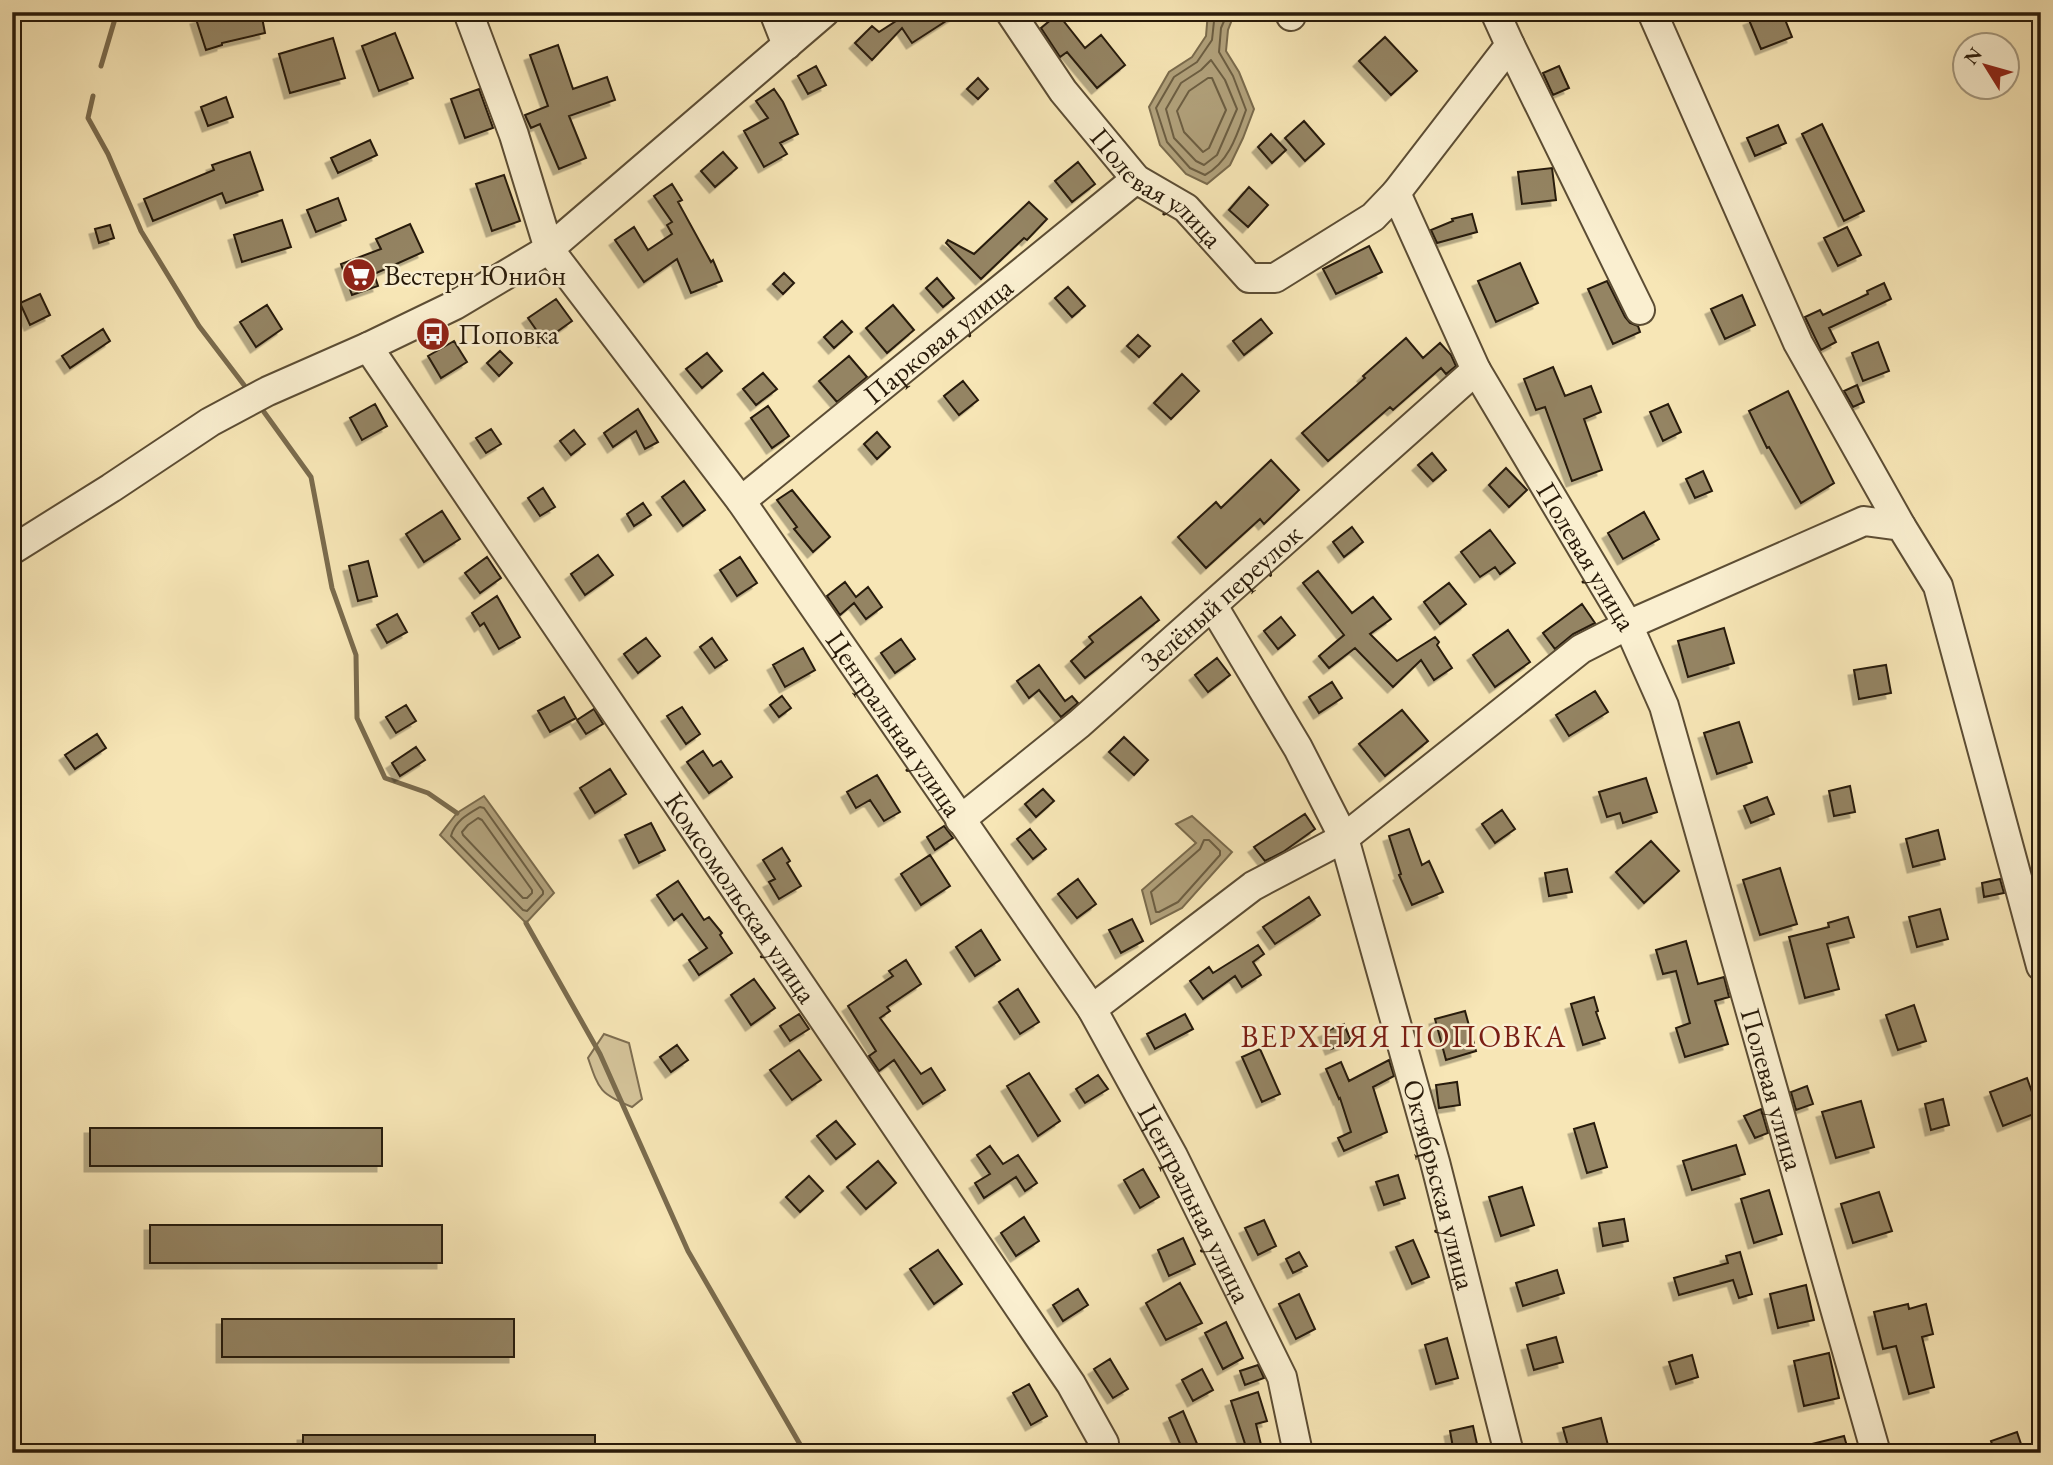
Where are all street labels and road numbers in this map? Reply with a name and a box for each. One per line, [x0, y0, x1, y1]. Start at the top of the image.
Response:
street label: Полевая улица [1082, 120, 1232, 256]
street label: Парковая улица [856, 268, 1021, 412]
street label: Полевая улица [1529, 475, 1646, 638]
street label: Зелёный переулок [1133, 516, 1309, 679]
street label: Центральная улица [818, 624, 972, 824]
street label: Комсомольская улица [657, 785, 826, 1011]
street label: Полевая улица [1733, 1004, 1813, 1175]
street label: Октябрьская улица [1395, 1075, 1485, 1294]
street label: Центральная улица [1130, 1098, 1261, 1309]

